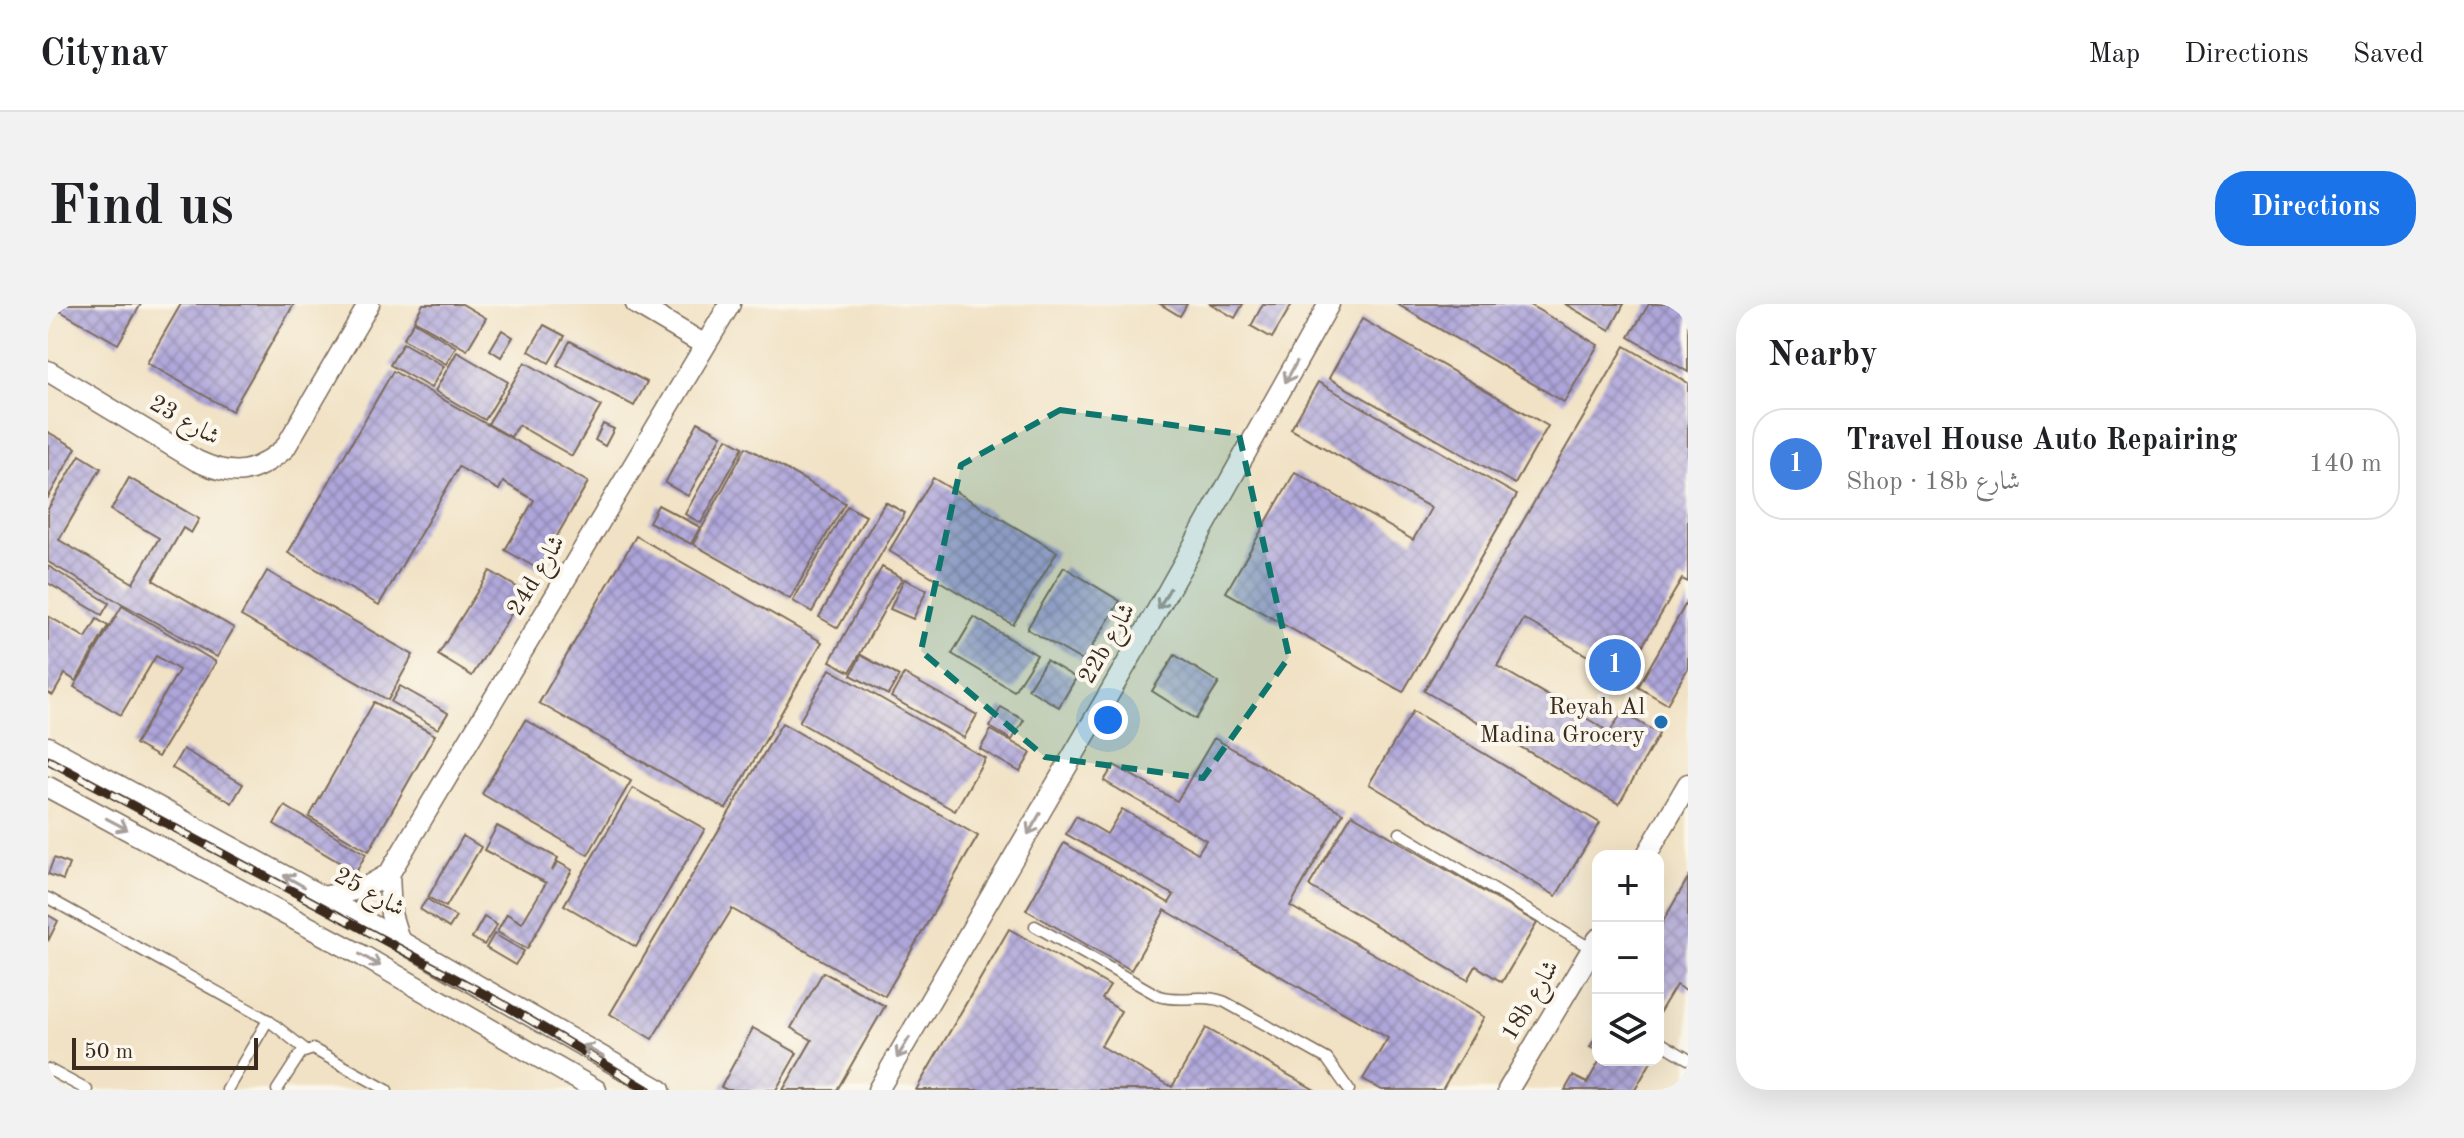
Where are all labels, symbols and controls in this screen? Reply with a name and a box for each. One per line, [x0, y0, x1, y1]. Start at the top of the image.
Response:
text: Citynav [40, 36, 169, 74]
text: Map [2088, 41, 2140, 69]
text: Directions [2184, 41, 2309, 69]
text: Saved [2353, 41, 2424, 69]
button: Directions [2215, 171, 2416, 246]
text: Find us [48, 180, 234, 236]
text: Nearby [1768, 339, 1878, 373]
one-way arrow [1283, 360, 1299, 383]
street label: شارع 23 [142, 392, 223, 456]
text: Travel House Auto Repairing [1846, 426, 2237, 456]
text: 1 [1788, 451, 1804, 477]
text: 140 m [2309, 451, 2382, 477]
text: Shop · 18b شارع [1846, 469, 2020, 495]
street label: 24d شارع [504, 532, 575, 623]
one-way arrow [1156, 587, 1172, 610]
street label: 22b شارع [1075, 600, 1146, 691]
pin: 1 [1589, 635, 1641, 695]
place label: Reyah Al Madina Grocery [1479, 696, 1645, 748]
your location [1088, 700, 1128, 740]
marker: Reyah Al Madina Grocery [1652, 713, 1670, 731]
one-way arrow [1026, 812, 1042, 835]
one-way arrow [104, 816, 128, 832]
map controls [1592, 850, 1664, 1066]
button: + [1592, 850, 1664, 922]
street label: شارع 25 [327, 864, 408, 927]
one-way arrow [282, 873, 306, 888]
button: − [1592, 922, 1664, 994]
one-way arrow [358, 953, 382, 968]
street label: 18b شارع [1498, 957, 1569, 1048]
button: layers [1592, 994, 1664, 1066]
scale bar [72, 1034, 258, 1070]
one-way arrow [894, 1036, 910, 1059]
text: 50 m [84, 1041, 133, 1063]
one-way arrow [582, 1043, 605, 1059]

